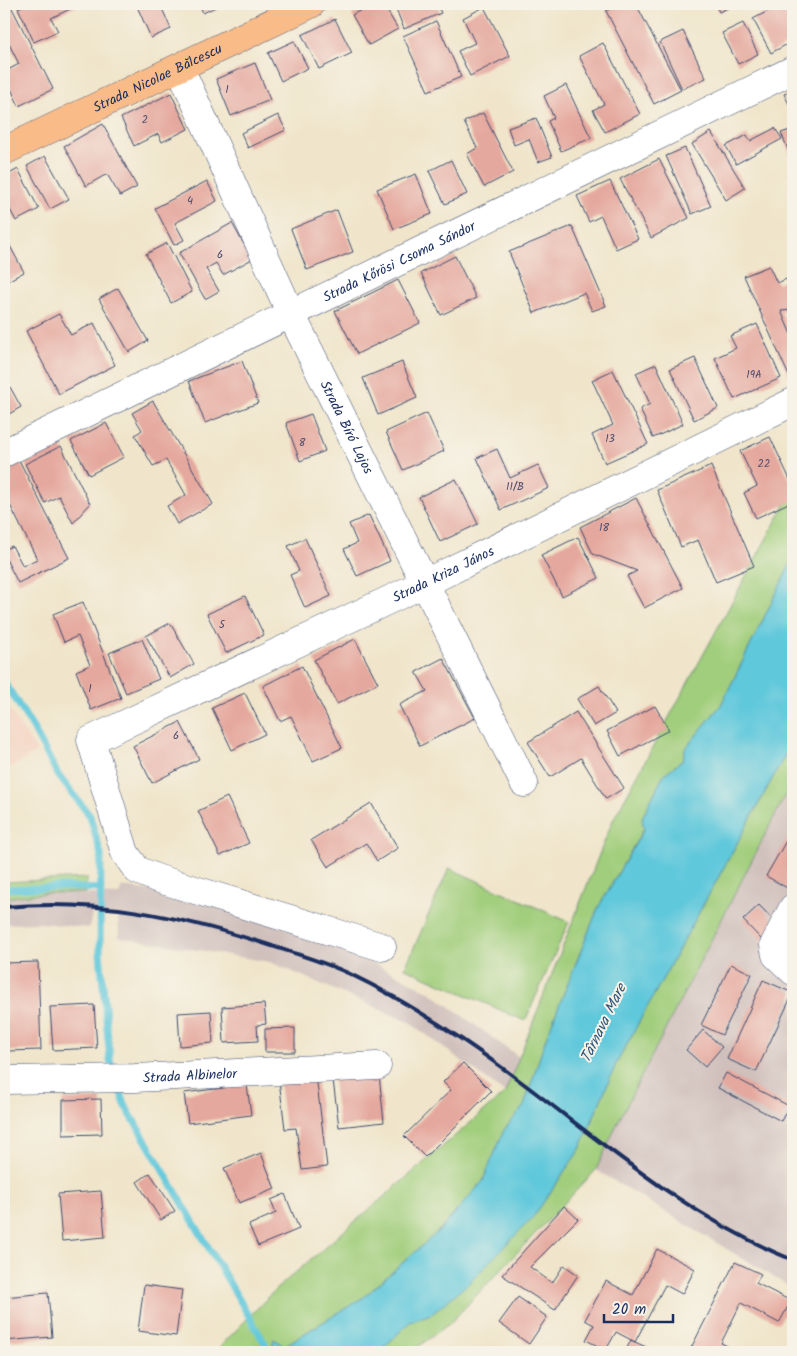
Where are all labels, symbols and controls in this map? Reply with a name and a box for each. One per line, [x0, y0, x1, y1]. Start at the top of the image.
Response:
street label: Strada Nicolae Bălcescu [89, 38, 226, 119]
house number: 1 [225, 81, 229, 99]
house number: 2 [142, 111, 148, 129]
house number: 4 [187, 192, 193, 210]
street label: Strada Kőrösi Csoma Sándor [319, 215, 481, 309]
house number: 6 [217, 246, 223, 264]
house number: 19A [746, 366, 762, 384]
street label: Strada Bíró Lajos [314, 377, 379, 478]
house number: 13 [605, 430, 615, 448]
house number: 8 [299, 434, 306, 452]
house number: 22 [758, 455, 770, 473]
house number: 11/B [506, 478, 524, 496]
house number: 18 [599, 519, 609, 537]
street label: Strada Kriza János [389, 541, 498, 609]
house number: 5 [219, 616, 226, 634]
house number: 1 [88, 680, 92, 698]
house number: 6 [173, 727, 179, 745]
water label: Târnava Mare [574, 979, 634, 1067]
street label: Strada Albinelor [142, 1063, 239, 1090]
scale bar [604, 1291, 673, 1323]
text: 20 m [612, 1298, 646, 1322]

